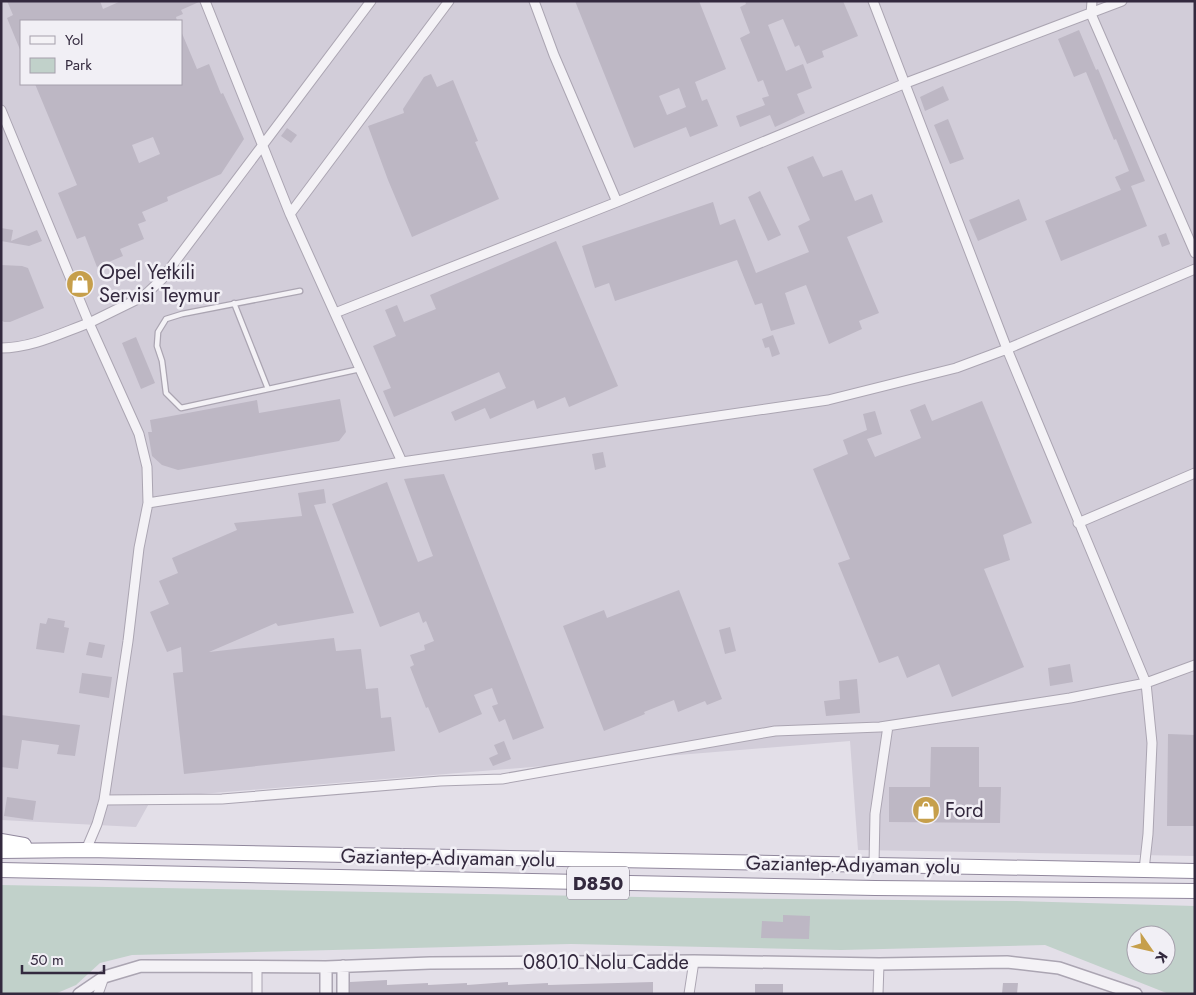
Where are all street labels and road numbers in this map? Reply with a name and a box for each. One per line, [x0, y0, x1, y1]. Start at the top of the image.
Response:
street label: Gaziantep-Adıyaman yolu [340, 842, 556, 874]
street label: Gaziantep-Adıyaman yolu [745, 849, 961, 881]
road number: D850 [567, 866, 629, 900]
street label: 08010 Nolu Cadde [523, 948, 689, 977]

